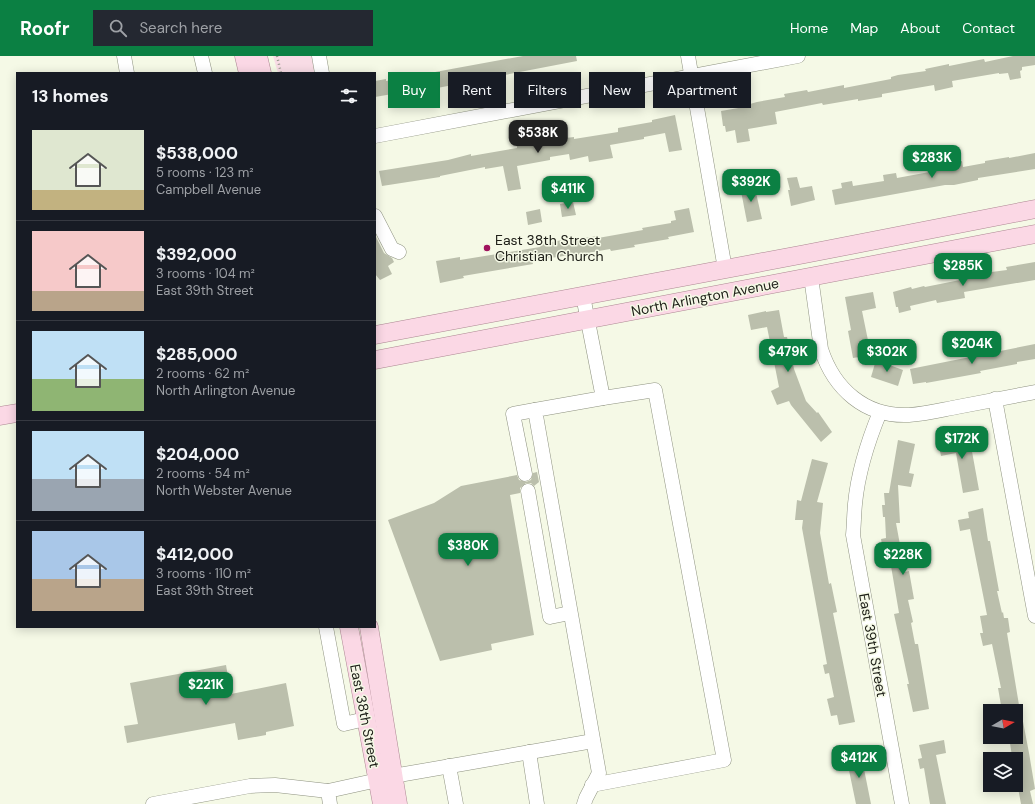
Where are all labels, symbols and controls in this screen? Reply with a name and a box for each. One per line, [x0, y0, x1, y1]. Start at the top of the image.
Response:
search box [93, 10, 373, 46]
text: Roofr [20, 16, 69, 41]
icon: search [107, 17, 129, 39]
text: Search here [139, 18, 222, 38]
text: Home [790, 19, 828, 37]
text: Map [850, 19, 878, 37]
text: About [900, 19, 940, 37]
text: Contact [962, 19, 1015, 37]
chip: Buy [388, 72, 440, 108]
chip: Rent [448, 72, 506, 108]
chip: Filters [514, 72, 581, 108]
chip: New [589, 72, 645, 108]
chip: Apartment [653, 72, 751, 108]
text: 13 homes [32, 85, 109, 107]
icon: filters [338, 85, 360, 107]
pin: $538K [510, 120, 566, 154]
text: $538K [518, 124, 558, 141]
text: $538,000 [156, 142, 238, 164]
pin: $283K [904, 145, 960, 179]
icon: home [64, 146, 112, 194]
text: $283K [912, 149, 952, 166]
text: 5 rooms · 123 m² [156, 164, 254, 181]
pin: $392K [723, 169, 779, 203]
text: $392K [731, 173, 771, 190]
pin: $411K [540, 176, 596, 210]
text: $411K [551, 180, 585, 197]
text: Campbell Avenue [156, 181, 261, 198]
place label: East 38th Street Christian Church [495, 231, 604, 265]
text: $392,000 [156, 243, 237, 265]
marker: East 38th Street Christian Church [482, 243, 492, 253]
icon: home [64, 247, 112, 295]
pin: $285K [935, 253, 991, 287]
text: $285K [943, 257, 983, 274]
text: 3 rooms · 104 m² [156, 265, 255, 282]
street label: North Arlington Avenue [630, 274, 780, 320]
text: East 39th Street [156, 282, 254, 299]
pin: $204K [944, 331, 1000, 365]
text: $204K [951, 335, 993, 352]
pin: $479K [760, 339, 816, 373]
pin: $302K [859, 339, 915, 373]
text: $285,000 [156, 343, 237, 365]
text: $479K [768, 343, 808, 360]
text: $302K [867, 343, 907, 360]
icon: home [64, 347, 112, 395]
text: 2 rooms · 62 m² [156, 365, 249, 382]
text: North Arlington Avenue [156, 382, 295, 399]
pin: $172K [934, 426, 990, 460]
text: $172K [944, 430, 980, 447]
text: $204,000 [156, 443, 239, 465]
icon: home [64, 447, 112, 495]
text: 2 rooms · 54 m² [156, 465, 250, 482]
text: North Webster Avenue [156, 482, 292, 499]
pin: $380K [440, 533, 496, 567]
text: $380K [447, 537, 489, 554]
pin: $228K [875, 542, 931, 576]
text: $412,000 [156, 543, 233, 565]
text: $228K [883, 546, 923, 563]
icon: home [64, 547, 112, 595]
text: 3 rooms · 110 m² [156, 565, 251, 582]
text: East 39th Street [156, 582, 254, 599]
street label: East 39th Street [855, 592, 891, 698]
street label: East 38th Street [346, 663, 384, 769]
pin: $221K [178, 672, 234, 706]
text: $221K [188, 676, 224, 693]
north arrow [983, 704, 1023, 744]
map controls [983, 704, 1023, 792]
pin: $412K [831, 745, 887, 779]
text: $412K [840, 749, 878, 766]
button: layers [983, 752, 1023, 792]

